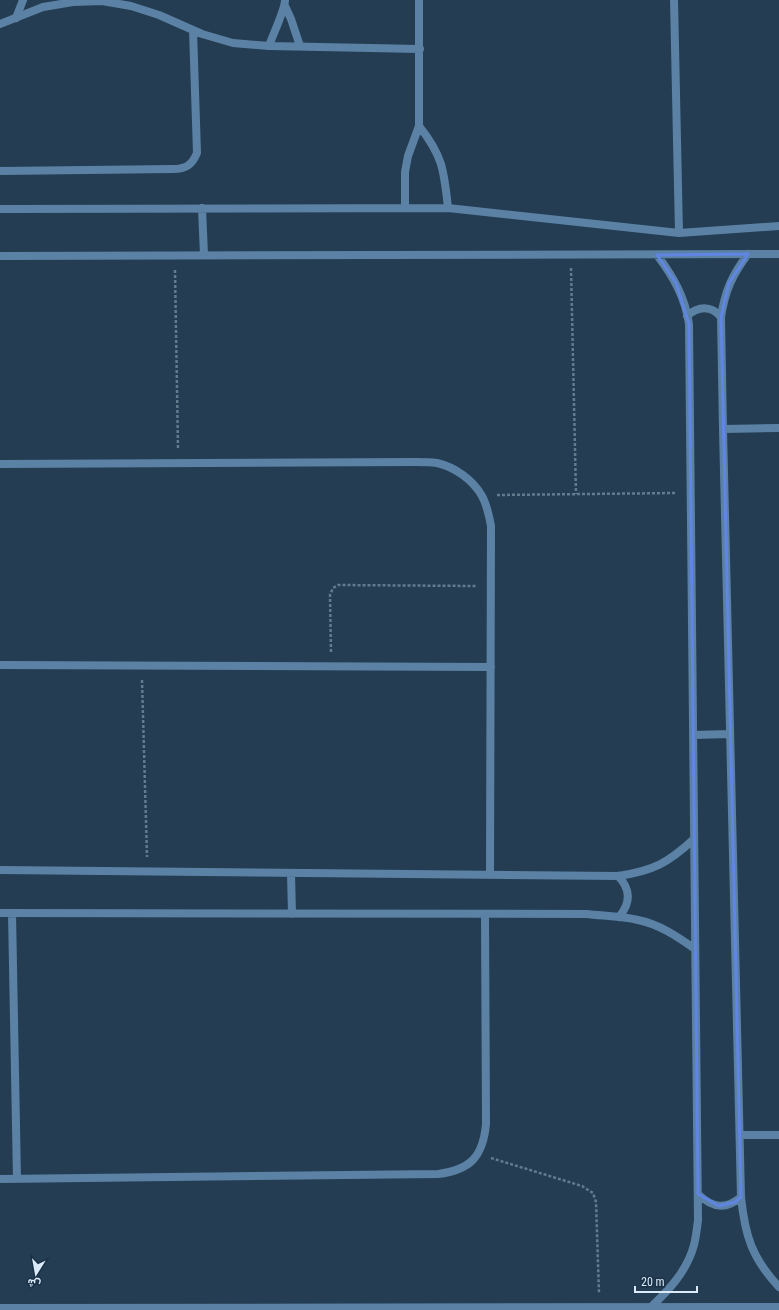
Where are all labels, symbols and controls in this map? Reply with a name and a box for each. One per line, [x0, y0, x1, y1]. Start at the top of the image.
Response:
north arrow [16, 1254, 56, 1294]
scale bar [635, 1268, 697, 1294]
text: 20 m [641, 1275, 665, 1289]
text: ش [26, 1276, 42, 1291]

